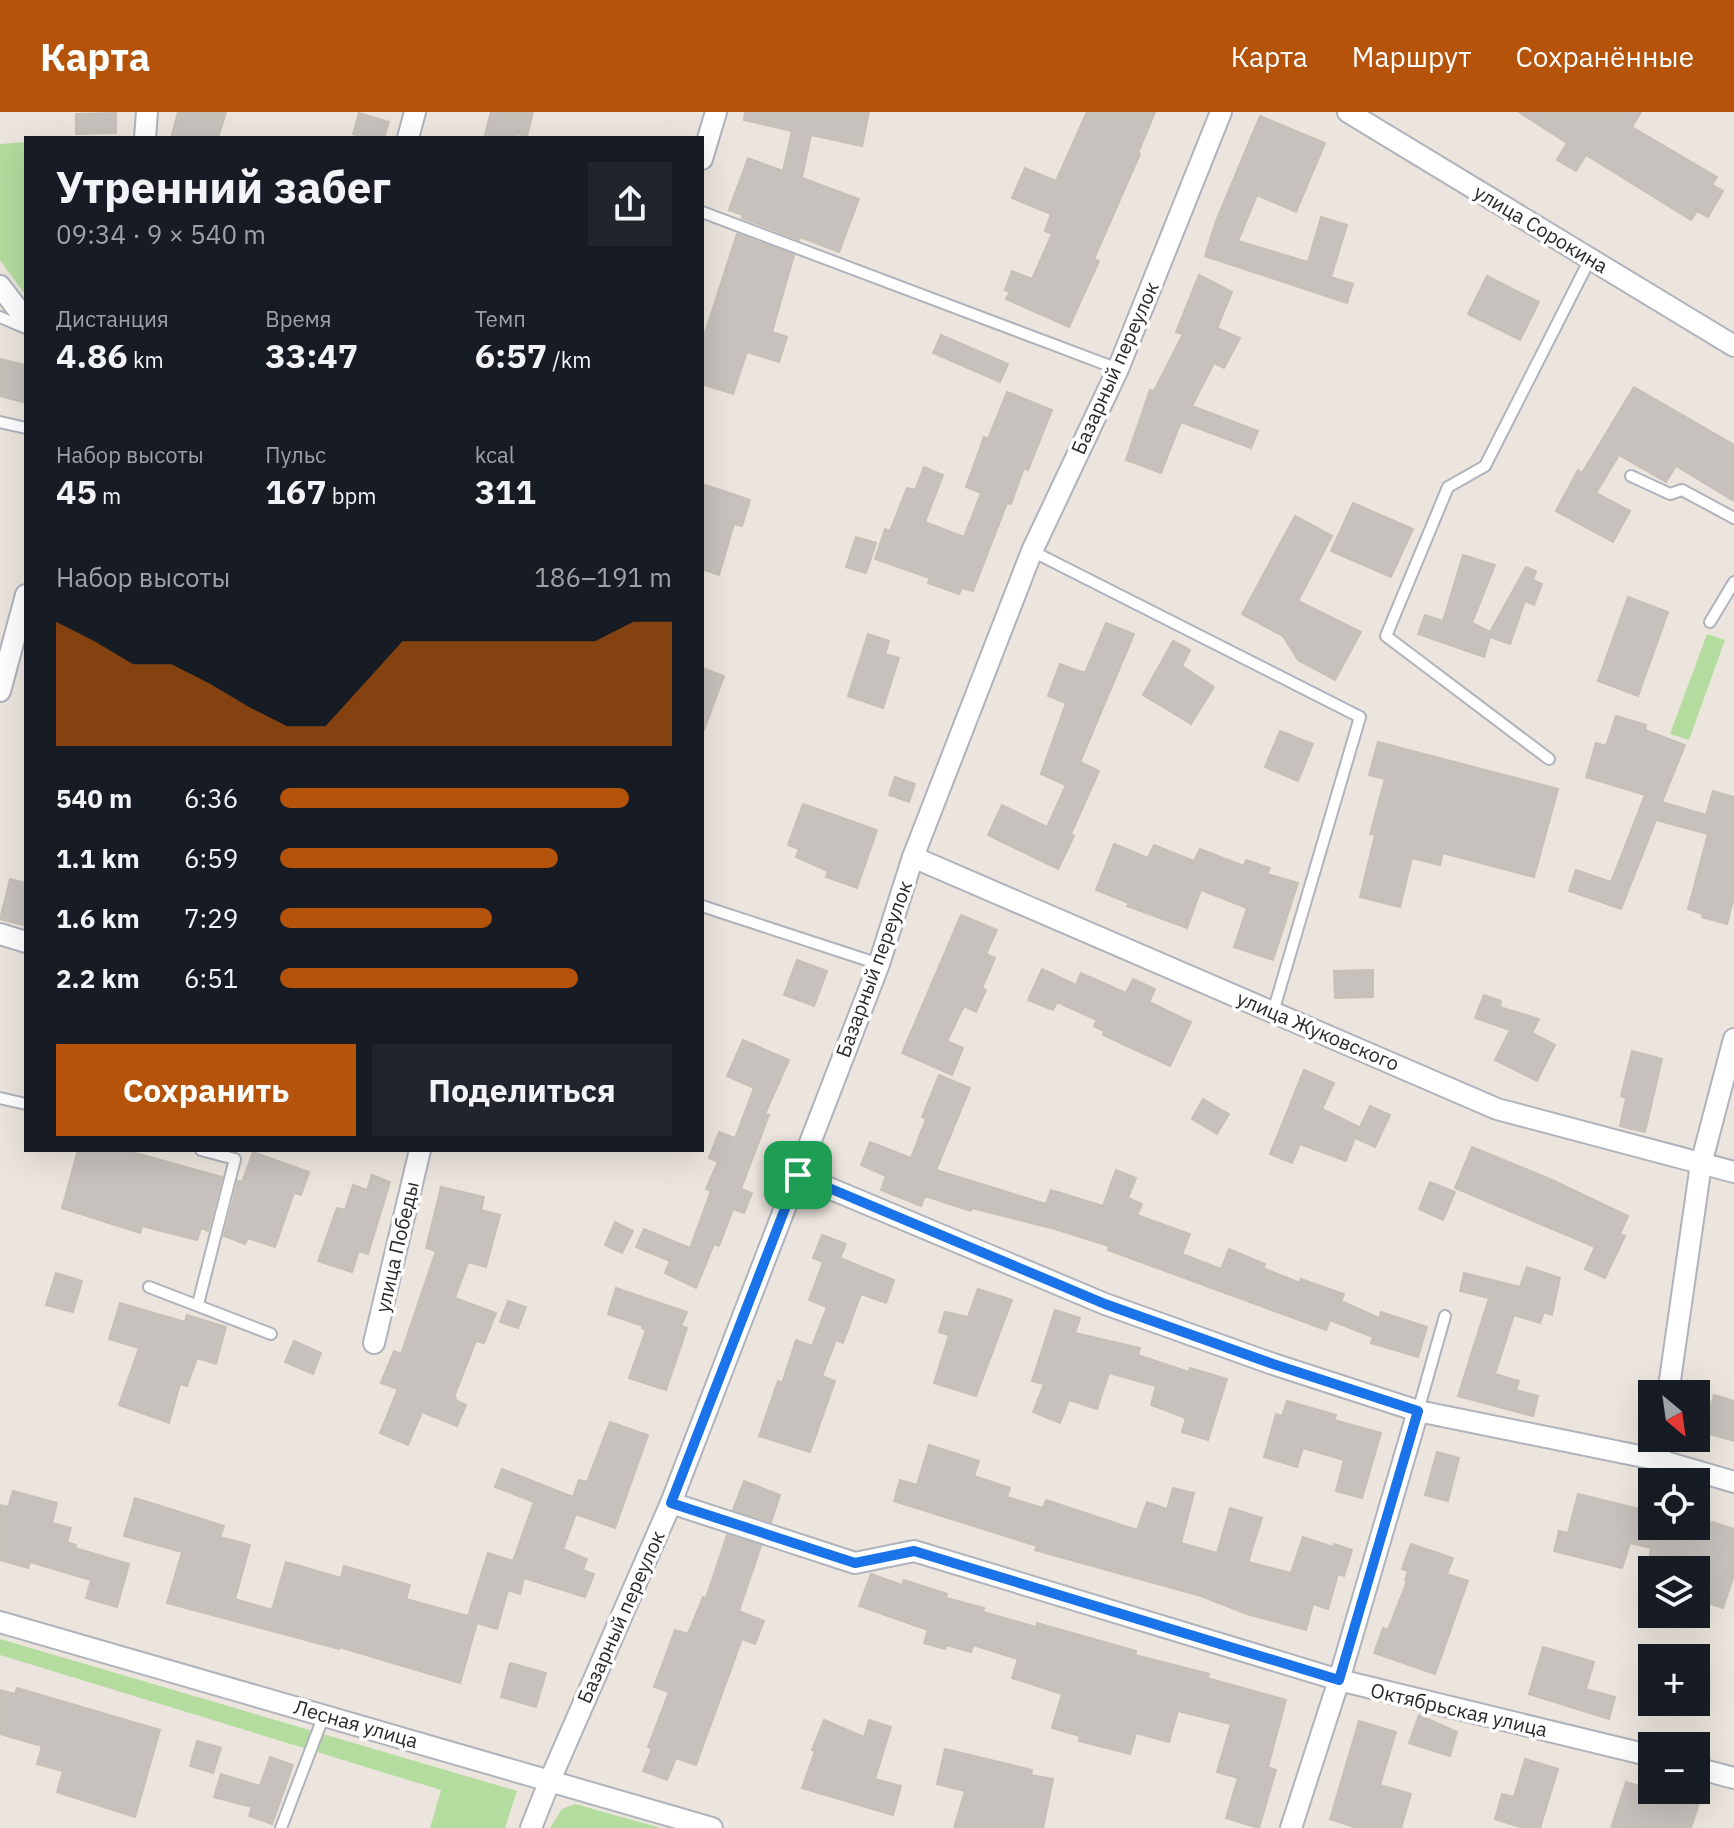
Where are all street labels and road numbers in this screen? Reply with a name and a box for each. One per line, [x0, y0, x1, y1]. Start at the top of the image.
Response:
street label: улица Сорокина [1469, 178, 1614, 279]
street label: Базарный переулок [1064, 277, 1165, 458]
street label: Базарный переулок [829, 877, 918, 1061]
street label: улица Жуковского [1233, 984, 1403, 1077]
street label: улица Победы [368, 1179, 425, 1315]
street label: Базарный переулок [570, 1526, 671, 1707]
street label: Октябрьская улица [1368, 1676, 1551, 1743]
street label: Лесная улица [291, 1693, 422, 1754]

